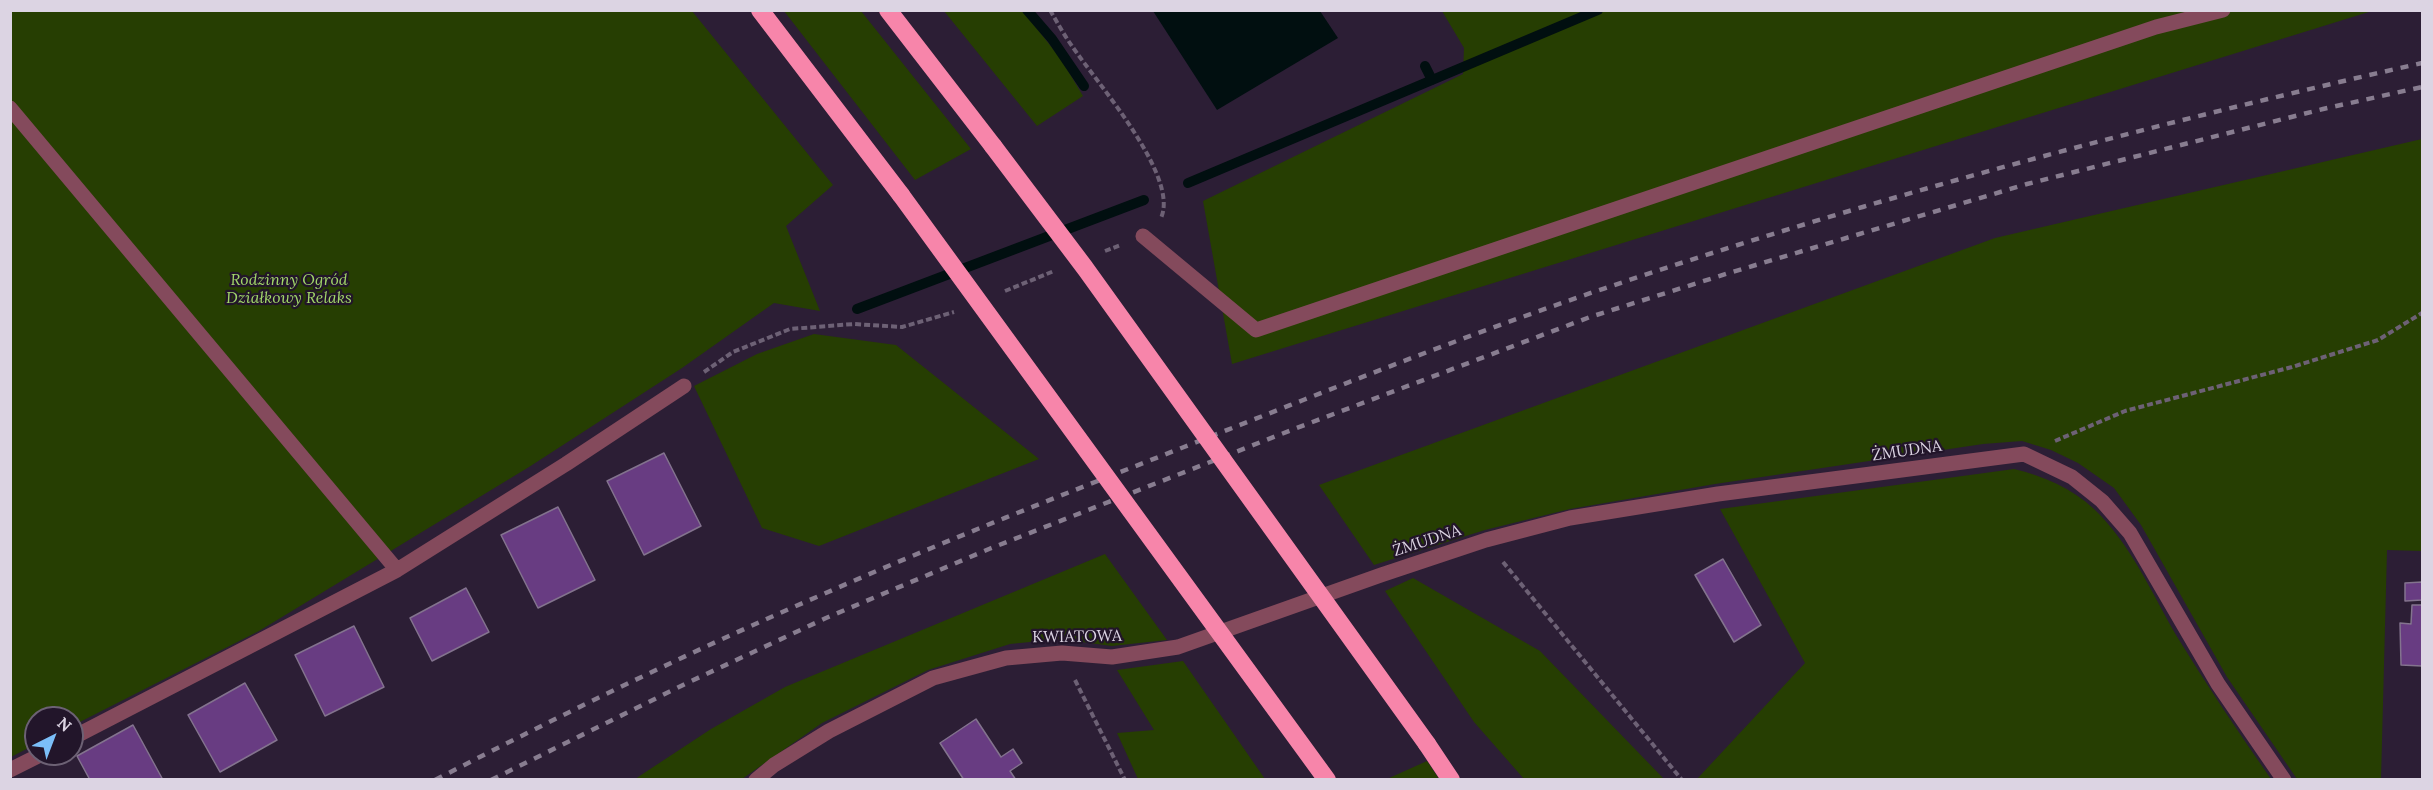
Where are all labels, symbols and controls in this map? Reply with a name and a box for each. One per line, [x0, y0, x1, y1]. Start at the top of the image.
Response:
park label: Rodzinny Ogród Działkowy Relaks [226, 270, 352, 308]
street label: ŻMUDNA [1871, 437, 1943, 465]
street label: ŻMUDNA [1391, 521, 1463, 561]
street label: KWIATOWA [1032, 627, 1122, 647]
north arrow [24, 706, 84, 766]
text: N [53, 713, 76, 736]

